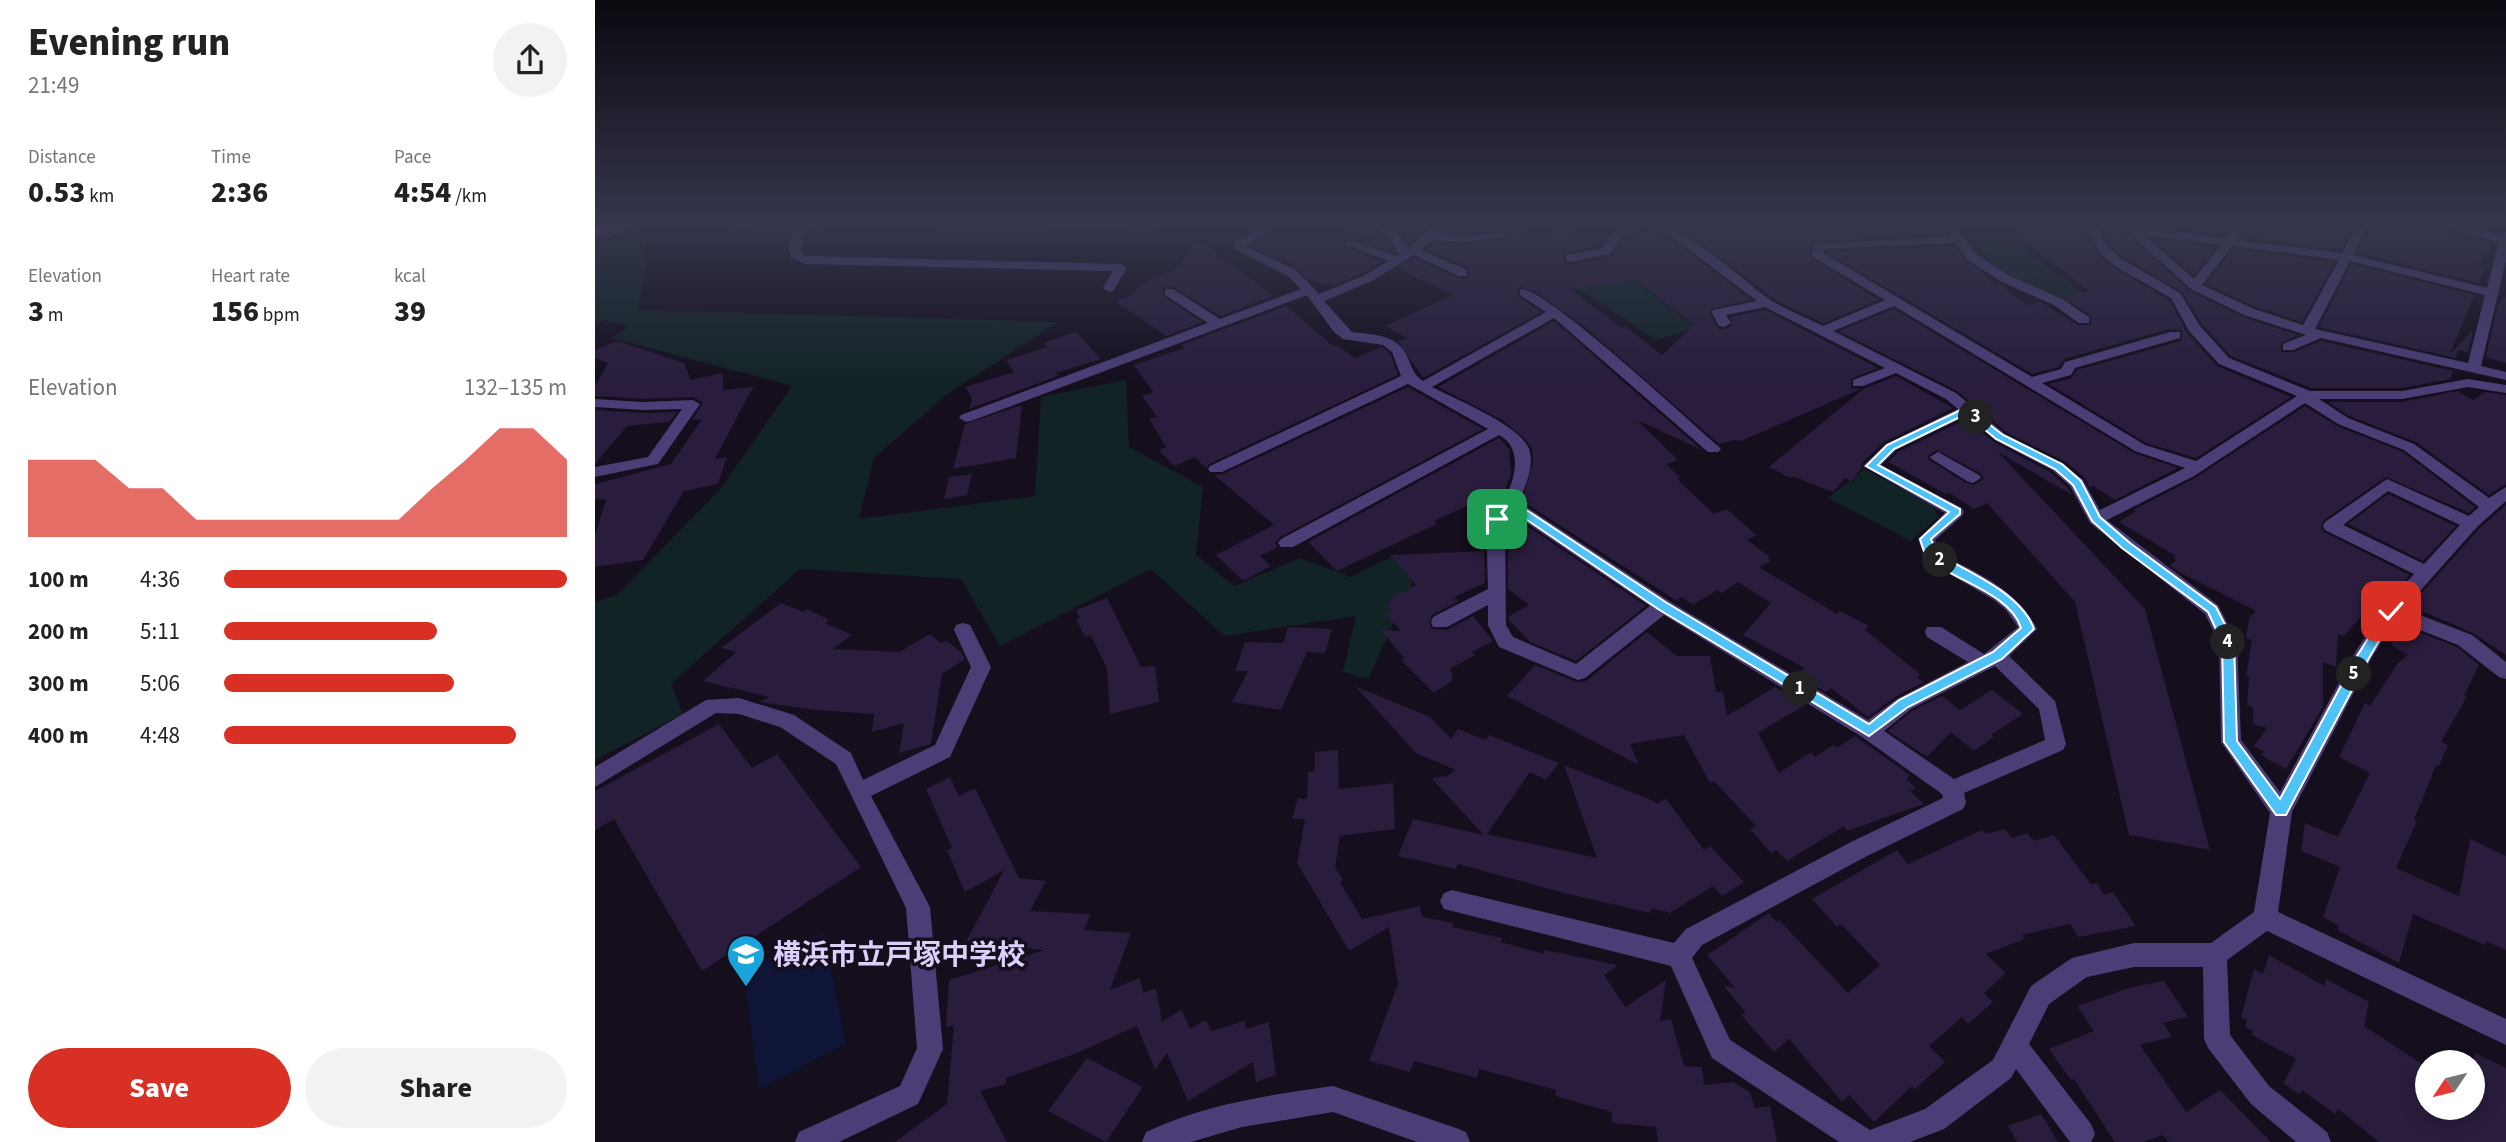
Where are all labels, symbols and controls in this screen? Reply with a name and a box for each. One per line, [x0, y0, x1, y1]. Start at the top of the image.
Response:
text: Evening run [28, 16, 230, 70]
button: share [493, 23, 567, 97]
text: 21:49 [28, 69, 79, 102]
text: Distance [28, 144, 96, 171]
text: Time [211, 144, 251, 171]
text: Pace [394, 144, 431, 171]
text: 0.53 [28, 171, 85, 214]
text: 2:36 [211, 171, 268, 214]
text: 4:54 [394, 171, 451, 214]
text: km [85, 183, 114, 210]
text: /km [451, 183, 487, 210]
text: Elevation [28, 263, 102, 290]
text: Heart rate [211, 263, 290, 290]
text: kcal [394, 263, 426, 290]
text: 3 [28, 290, 44, 333]
text: 156 [211, 290, 259, 333]
text: 39 [394, 290, 426, 333]
text: m [44, 302, 64, 329]
text: bpm [259, 302, 300, 329]
text: Elevation [28, 371, 118, 404]
text: 132–135 m [464, 371, 567, 404]
pin: 3 [1959, 400, 1993, 434]
text: 3 [1970, 403, 1981, 430]
pin [1467, 489, 1527, 549]
icon: arrive [1478, 500, 1516, 538]
pin: 2 [1923, 542, 1957, 578]
text: 2 [1934, 546, 1945, 573]
text: 100 m [28, 563, 89, 596]
text: 4:36 [140, 563, 180, 596]
pin [2361, 581, 2421, 641]
icon: check [2372, 592, 2410, 630]
text: 200 m [28, 615, 89, 648]
text: 5:11 [140, 615, 180, 648]
pin: 4 [2211, 624, 2245, 660]
text: 4 [2222, 628, 2233, 655]
pin: 5 [2337, 656, 2371, 692]
text: 5 [2348, 660, 2359, 687]
text: 300 m [28, 667, 89, 700]
text: 5:06 [140, 667, 180, 700]
pin: 1 [1783, 672, 1817, 706]
text: 1 [1794, 675, 1805, 702]
text: 400 m [28, 719, 89, 752]
text: 4:48 [140, 719, 180, 752]
school or university icon: 横浜市立戸塚中学校 [725, 933, 767, 988]
place label: 横浜市立戸塚中学校 [773, 935, 1025, 975]
button: Save [28, 1048, 291, 1128]
button: Share [305, 1048, 567, 1128]
north arrow [2415, 1050, 2485, 1120]
map controls [2415, 1050, 2485, 1120]

